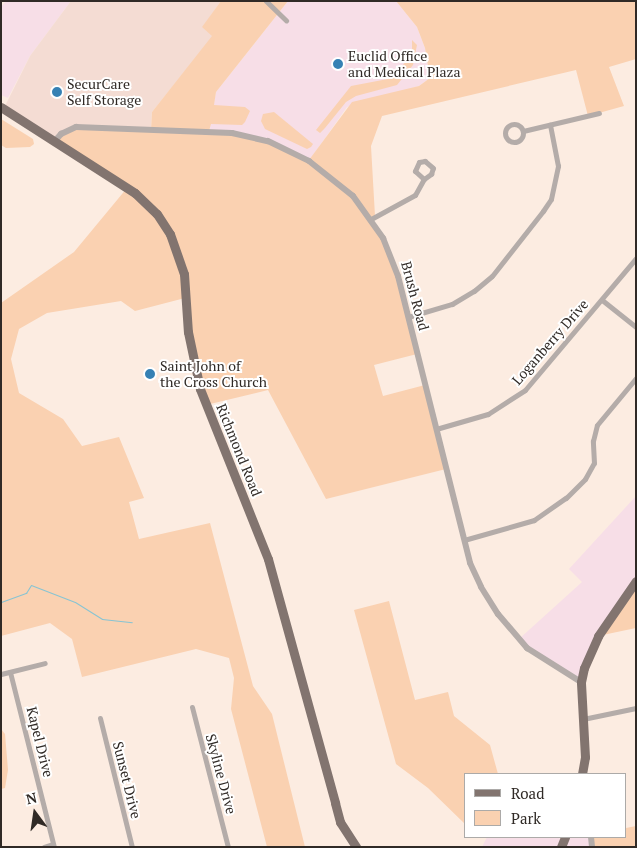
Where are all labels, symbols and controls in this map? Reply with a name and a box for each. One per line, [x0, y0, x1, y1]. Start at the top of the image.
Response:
place label: Euclid Office and Medical Plaza [348, 48, 460, 80]
marker: Euclid Office and Medical Plaza [332, 58, 344, 70]
place label: SecurCare Self Storage [67, 76, 141, 108]
marker: SecurCare Self Storage [51, 86, 63, 98]
street label: Brush Road [398, 260, 432, 332]
street label: Loganberry Drive [508, 296, 592, 388]
place label: Saint John of the Cross Church [160, 358, 267, 391]
marker: Saint John of the Cross Church [144, 368, 156, 380]
street label: Richmond Road [213, 401, 265, 499]
street label: Kapel Drive [23, 705, 57, 779]
street label: Skyline Drive [202, 732, 240, 816]
street label: Sunset Drive [109, 740, 145, 820]
legend [464, 773, 627, 838]
text: Road [511, 783, 544, 803]
text: N [24, 787, 39, 808]
north arrow [10, 788, 60, 838]
text: Park [511, 808, 541, 828]

